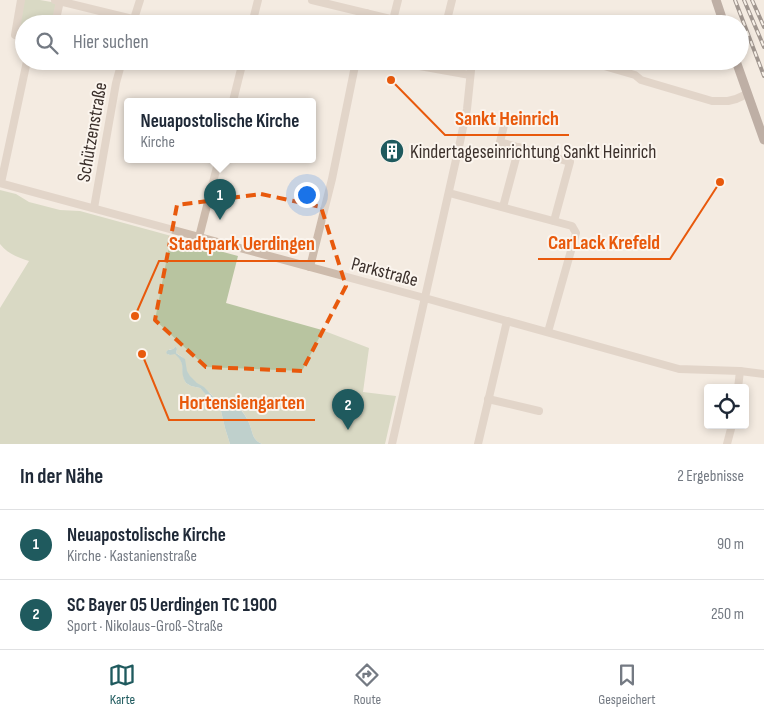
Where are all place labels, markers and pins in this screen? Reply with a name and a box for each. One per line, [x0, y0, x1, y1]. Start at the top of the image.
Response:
callout: Sankt Heinrich [445, 100, 569, 135]
building icon: Kindertageseinrichtung Sankt Heinrich [379, 138, 405, 164]
place label: Kindertageseinrichtung Sankt Heinrich [410, 141, 657, 164]
pin: 1 [204, 179, 236, 220]
callout: CarLack Krefeld [538, 224, 670, 259]
callout: Stadtpark Uerdingen [159, 226, 325, 261]
callout: Hortensiengarten [169, 385, 315, 420]
pin: 2 [332, 389, 364, 430]

